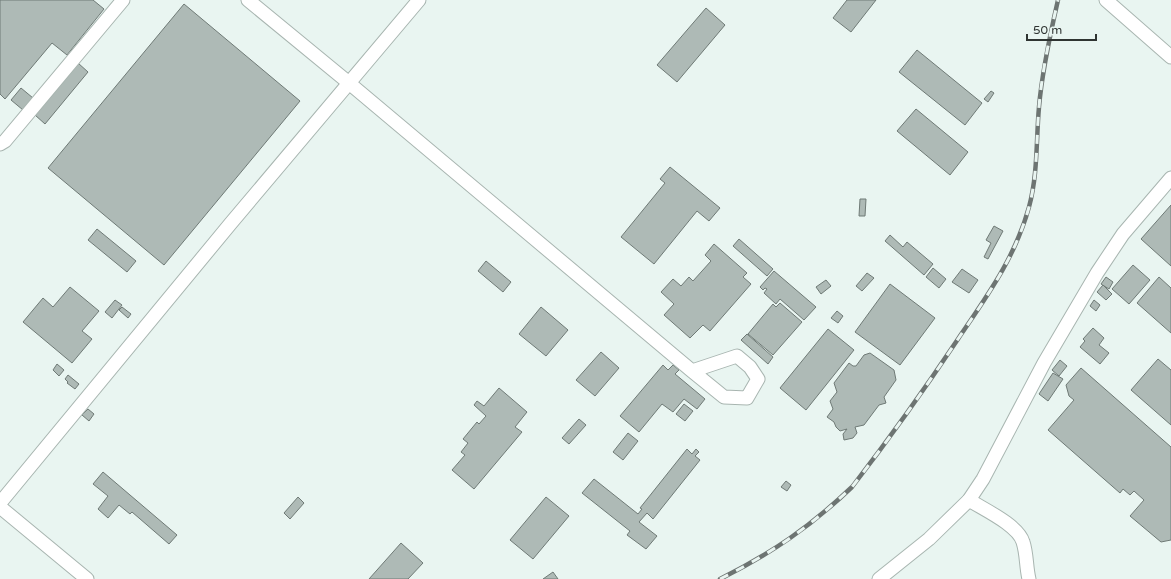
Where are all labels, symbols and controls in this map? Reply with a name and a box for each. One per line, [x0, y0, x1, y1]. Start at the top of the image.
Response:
scale bar [1027, 16, 1096, 42]
text: 50 m [1033, 23, 1062, 37]

